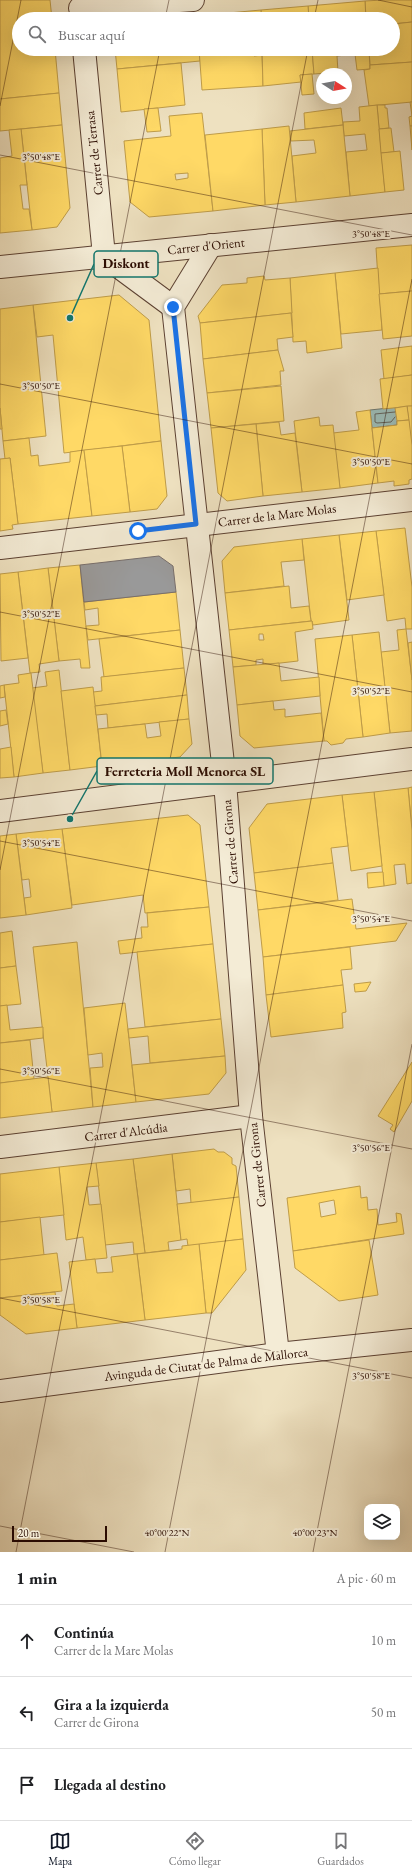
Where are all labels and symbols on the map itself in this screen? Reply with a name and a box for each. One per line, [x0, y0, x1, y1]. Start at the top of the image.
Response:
north arrow [316, 68, 352, 104]
street label: Carrer de Terrasa [81, 109, 107, 196]
text: 3°50'48"E [22, 150, 60, 163]
text: 3°50'48"E [352, 227, 390, 240]
street label: Carrer d'Orient [166, 233, 246, 259]
callout: Diskont [94, 251, 158, 277]
text: Diskont [102, 254, 150, 272]
route end [164, 298, 182, 316]
text: 3°50'50"E [22, 379, 60, 392]
text: 3°50'50"E [352, 455, 390, 468]
street label: Carrer de la Mare Molas [217, 499, 337, 531]
route start [129, 522, 147, 540]
text: 3°50'52"E [22, 607, 60, 620]
text: 3°50'52"E [352, 684, 390, 697]
callout: Ferreteria Moll Menorca SL [97, 758, 273, 784]
text: Ferreteria Moll Menorca SL [105, 762, 266, 780]
street label: Carrer de Girona [218, 798, 242, 885]
text: 3°50'54"E [22, 836, 60, 849]
text: 3°50'54"E [352, 912, 390, 925]
text: 3°50'56"E [22, 1064, 60, 1077]
street label: Carrer d'Alcúdia [84, 1118, 169, 1146]
street label: Carrer de Girona [244, 1121, 270, 1208]
text: 3°50'56"E [352, 1141, 390, 1154]
text: 3°50'58"E [22, 1293, 60, 1306]
street label: Avinguda de Ciutat de Palma de Mallorca [102, 1343, 310, 1385]
text: 3°50'58"E [352, 1369, 390, 1382]
scale bar [12, 1524, 107, 1543]
text: 40°00'22"N [145, 1526, 190, 1539]
text: 40°00'23"N [293, 1526, 338, 1539]

